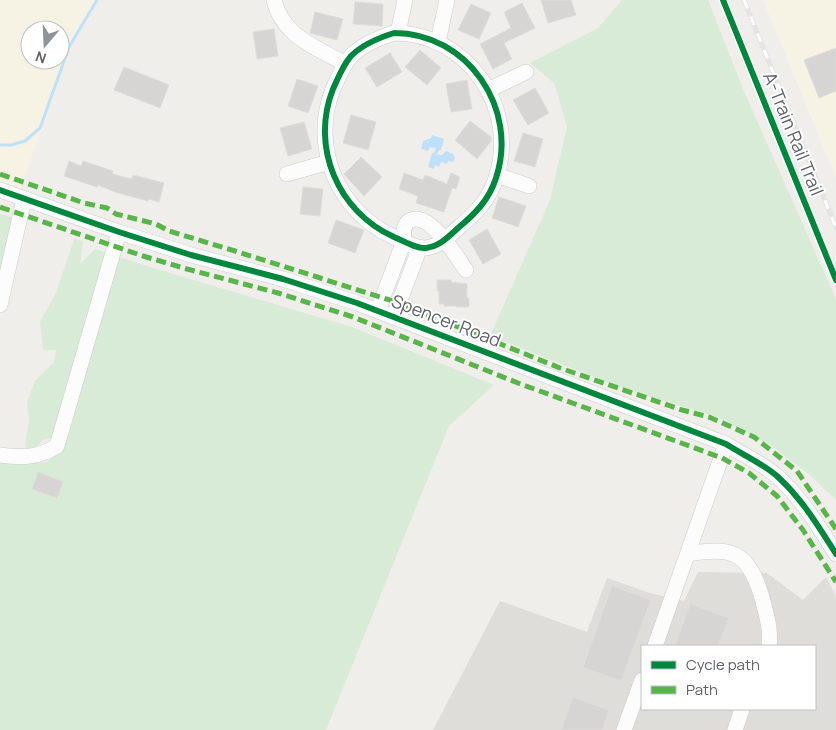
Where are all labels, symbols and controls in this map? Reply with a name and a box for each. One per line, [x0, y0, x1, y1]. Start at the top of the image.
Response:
north arrow [20, 20, 70, 70]
text: N [33, 47, 48, 68]
street label: A-Train Rail Trail [758, 68, 830, 199]
street label: Spencer Road [388, 288, 505, 352]
legend [641, 645, 816, 710]
text: Cycle path [686, 654, 760, 675]
text: Path [686, 679, 718, 700]

